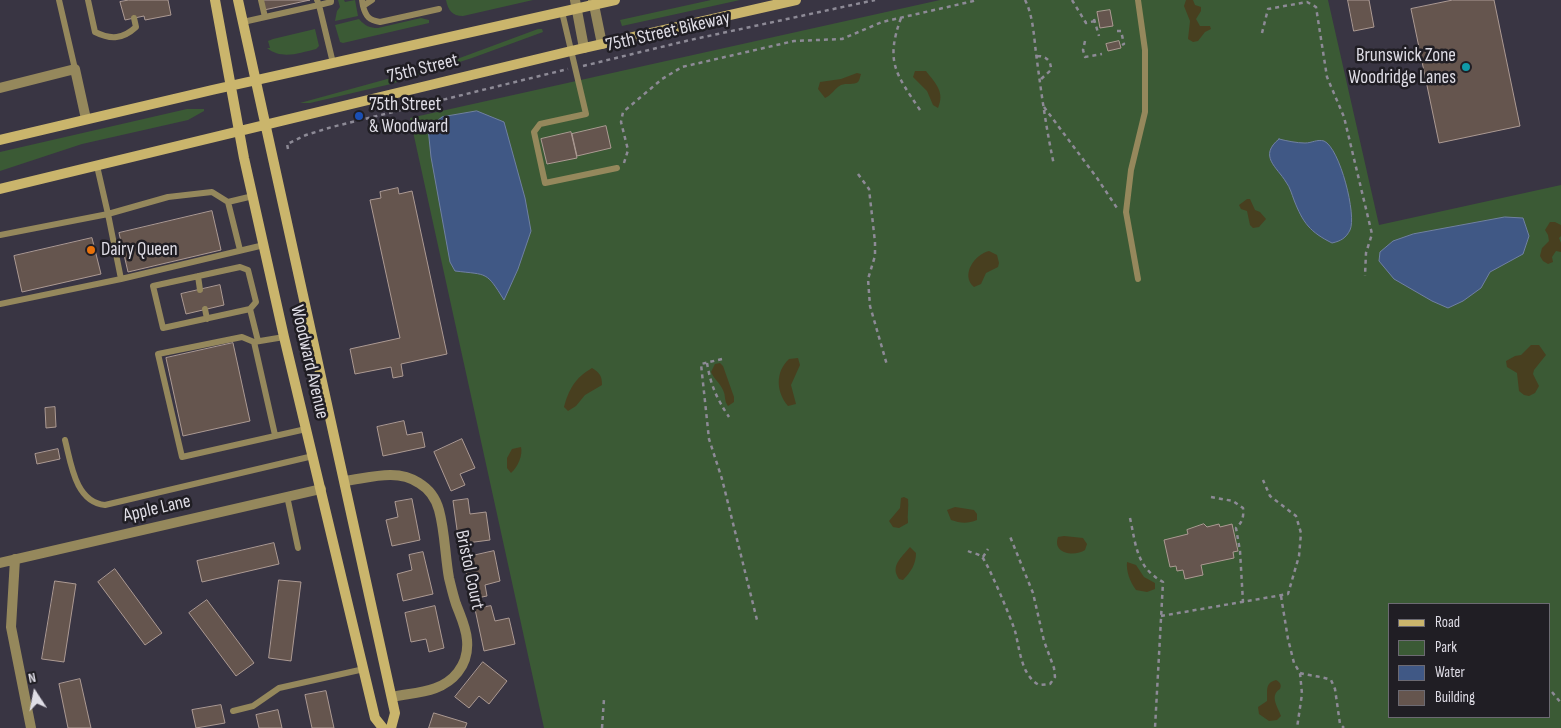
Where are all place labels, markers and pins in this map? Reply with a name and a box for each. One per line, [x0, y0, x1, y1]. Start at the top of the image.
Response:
place label: Brunswick Zone Woodridge Lanes [1348, 45, 1456, 89]
marker: Brunswick Zone Woodridge Lanes [1460, 61, 1472, 73]
place label: 75th Street & Woodward [369, 94, 448, 138]
marker: 75th Street & Woodward [353, 110, 365, 122]
place label: Dairy Queen [101, 239, 178, 261]
marker: Dairy Queen [85, 244, 97, 256]

